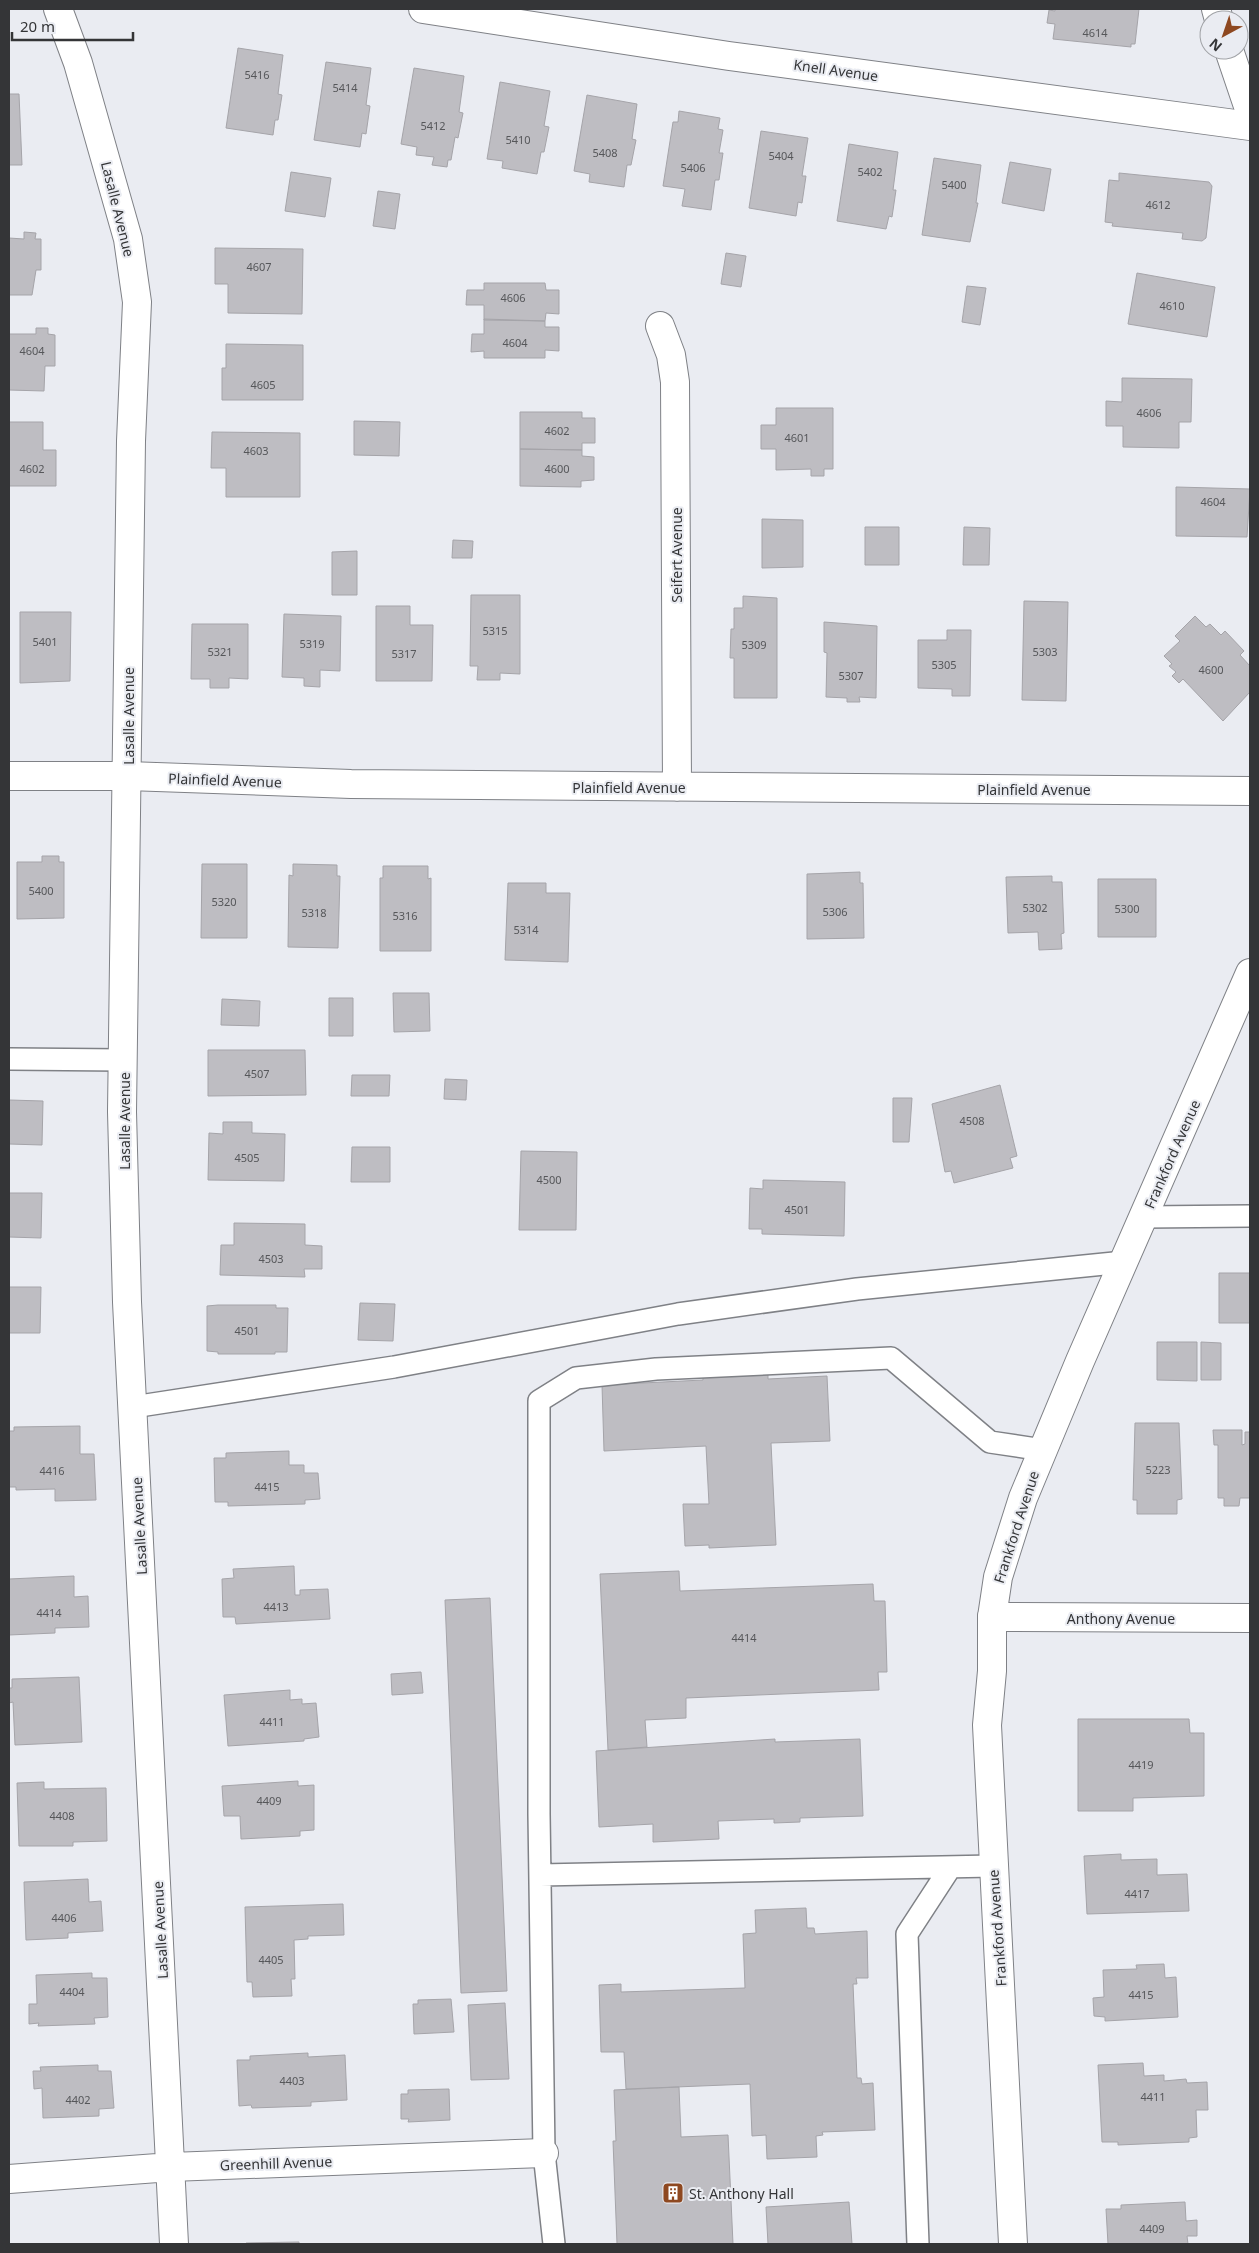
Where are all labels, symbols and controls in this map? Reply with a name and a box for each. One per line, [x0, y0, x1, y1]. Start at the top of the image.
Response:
scale bar [12, 10, 134, 42]
north arrow [1199, 10, 1249, 60]
text: 20 m [20, 16, 55, 36]
house number: 4614 [1082, 25, 1108, 40]
text: N [1205, 34, 1226, 56]
street label: Knell Avenue [792, 55, 880, 85]
house number: 5416 [244, 67, 270, 82]
house number: 5414 [332, 80, 358, 95]
house number: 5412 [420, 118, 446, 133]
house number: 5410 [505, 132, 531, 147]
house number: 5408 [592, 145, 618, 160]
house number: 5404 [768, 148, 794, 163]
street label: Lasalle Avenue [97, 159, 139, 259]
house number: 5406 [680, 160, 706, 175]
house number: 5402 [857, 164, 883, 179]
house number: 5400 [941, 177, 967, 192]
house number: 4612 [1145, 197, 1171, 212]
house number: 4607 [246, 259, 272, 274]
house number: 4606 [500, 290, 526, 305]
house number: 4610 [1159, 298, 1185, 313]
house number: 4604 [502, 335, 528, 350]
house number: 4604 [19, 343, 45, 358]
house number: 4605 [250, 377, 276, 392]
house number: 4606 [1136, 405, 1162, 420]
house number: 4602 [544, 423, 570, 438]
house number: 4601 [784, 430, 810, 445]
house number: 4603 [243, 443, 269, 458]
house number: 4602 [19, 461, 45, 476]
house number: 4600 [544, 461, 570, 476]
house number: 4604 [1200, 494, 1226, 509]
street label: Seifert Avenue [667, 507, 686, 603]
house number: 5315 [482, 623, 508, 638]
house number: 5401 [32, 634, 58, 649]
house number: 5319 [299, 636, 325, 651]
house number: 5309 [741, 637, 767, 652]
house number: 5321 [207, 644, 233, 659]
house number: 5303 [1032, 644, 1058, 659]
house number: 5317 [391, 646, 417, 661]
house number: 5305 [931, 657, 957, 672]
house number: 4600 [1198, 662, 1224, 677]
street label: Lasalle Avenue [119, 667, 138, 765]
house number: 5307 [838, 668, 864, 683]
street label: Plainfield Avenue [168, 769, 282, 791]
street label: Plainfield Avenue [572, 778, 686, 797]
street label: Plainfield Avenue [977, 780, 1091, 799]
house number: 5400 [28, 883, 54, 898]
house number: 5320 [211, 894, 237, 909]
house number: 5302 [1022, 900, 1048, 915]
house number: 5300 [1114, 901, 1140, 916]
house number: 5306 [822, 904, 848, 919]
house number: 5318 [301, 905, 327, 920]
house number: 5316 [392, 908, 418, 923]
house number: 5314 [513, 922, 539, 937]
house number: 4507 [244, 1066, 270, 1081]
street label: Lasalle Avenue [115, 1072, 134, 1170]
street label: Frankford Avenue [1140, 1097, 1205, 1211]
house number: 4508 [959, 1113, 985, 1128]
house number: 4505 [234, 1150, 260, 1165]
house number: 4500 [536, 1172, 562, 1187]
house number: 4501 [784, 1202, 810, 1217]
house number: 4503 [258, 1251, 284, 1266]
house number: 4501 [234, 1323, 260, 1338]
house number: 5223 [1145, 1462, 1171, 1477]
house number: 4416 [39, 1463, 65, 1478]
street label: Frankford Avenue [989, 1468, 1043, 1586]
street label: Lasalle Avenue [127, 1477, 151, 1575]
house number: 4415 [254, 1479, 280, 1494]
house number: 4413 [263, 1599, 289, 1614]
house number: 4414 [36, 1605, 62, 1620]
street label: Anthony Avenue [1067, 1609, 1175, 1628]
house number: 4414 [731, 1630, 757, 1645]
house number: 4411 [259, 1714, 285, 1729]
house number: 4419 [1128, 1757, 1154, 1772]
house number: 4409 [256, 1793, 282, 1808]
house number: 4408 [49, 1808, 75, 1823]
street label: Frankford Avenue [983, 1869, 1011, 1987]
street label: Lasalle Avenue [148, 1881, 172, 1979]
house number: 4417 [1124, 1886, 1150, 1901]
house number: 4406 [51, 1910, 77, 1925]
house number: 4405 [258, 1952, 284, 1967]
house number: 4404 [59, 1984, 85, 1999]
house number: 4415 [1128, 1987, 1154, 2002]
house number: 4403 [279, 2073, 305, 2088]
house number: 4411 [1140, 2089, 1166, 2104]
house number: 4402 [65, 2092, 91, 2107]
street label: Greenhill Avenue [219, 2152, 333, 2174]
building icon: St. Anthony Hall [661, 2181, 685, 2205]
place label: St. Anthony Hall [689, 2184, 794, 2203]
house number: 4409 [1139, 2221, 1165, 2236]

